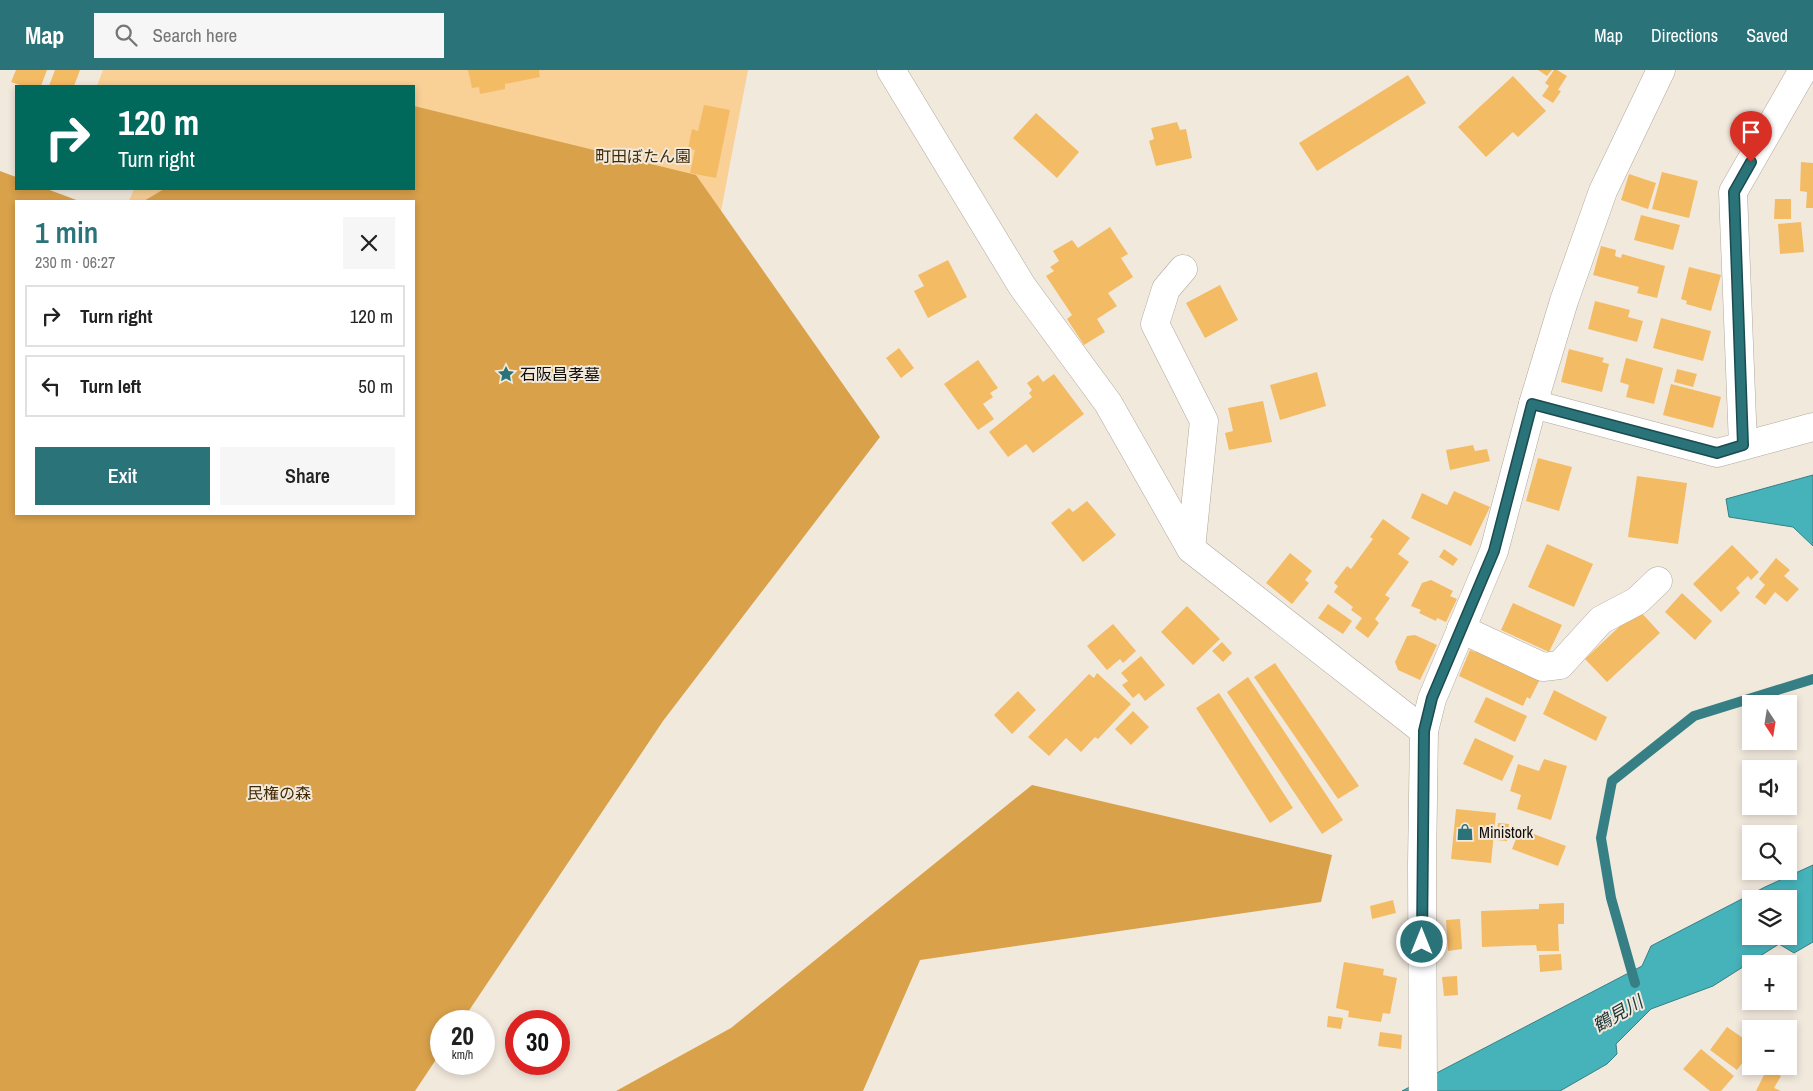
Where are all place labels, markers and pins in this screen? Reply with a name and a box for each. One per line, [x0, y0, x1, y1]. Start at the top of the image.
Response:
pin [1730, 111, 1772, 162]
place label: 石阪昌孝墓 [520, 363, 600, 385]
place icon: 石阪昌孝墓 [496, 364, 516, 384]
place label: Ministork [1479, 821, 1533, 843]
shop icon: Ministork [1455, 822, 1475, 842]

